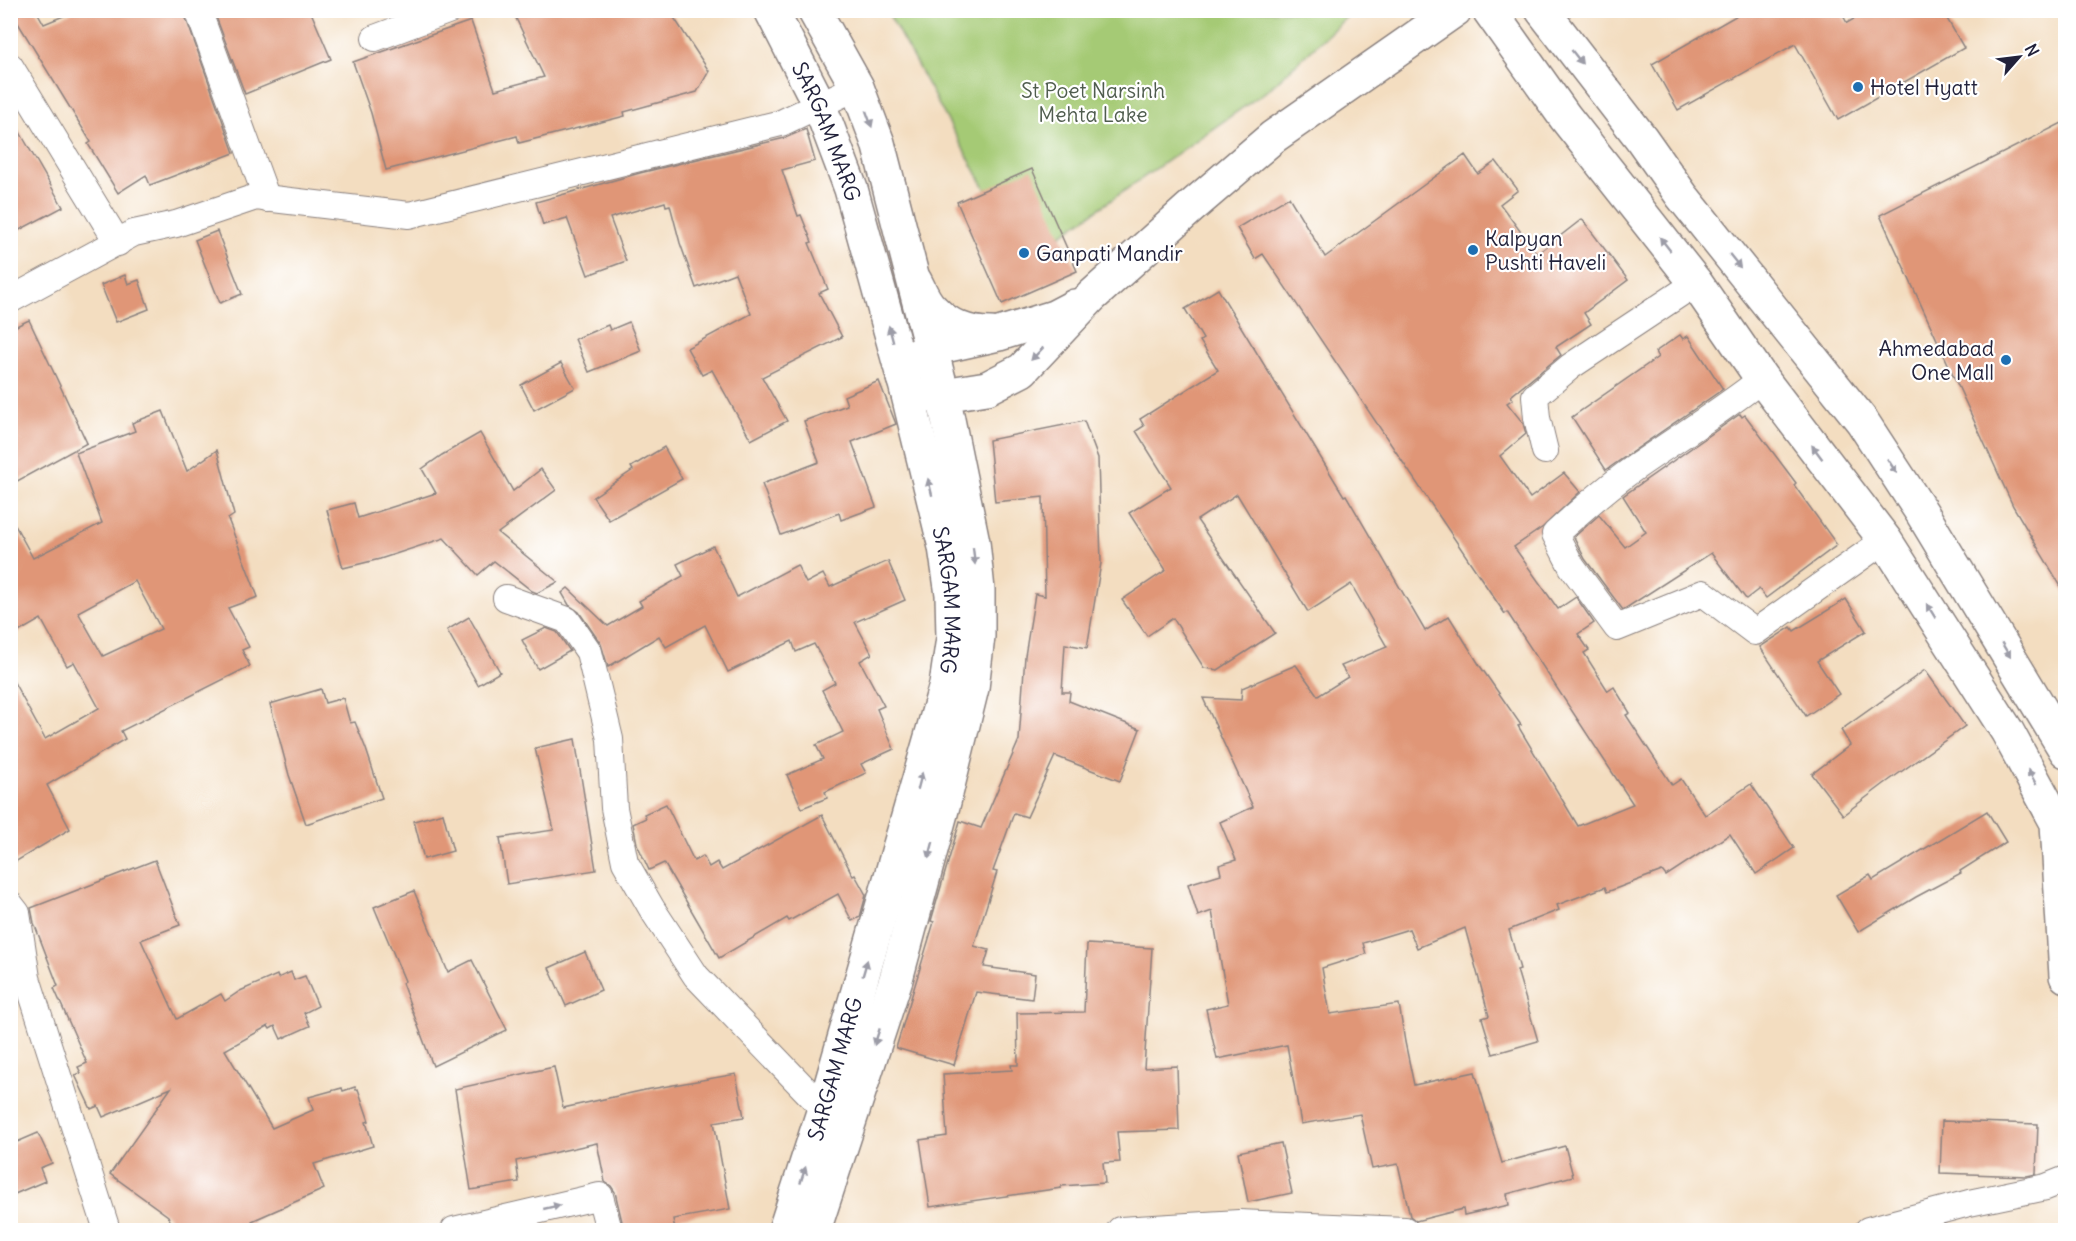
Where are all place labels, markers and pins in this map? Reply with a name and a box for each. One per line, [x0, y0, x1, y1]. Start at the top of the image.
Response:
place label: Hotel Hyatt [1870, 74, 1978, 101]
marker: Hotel Hyatt [1851, 80, 1865, 94]
place label: Kalpyan Pushti Haveli [1485, 225, 1606, 276]
place label: Ganpati Mandir [1036, 240, 1183, 267]
marker: Kalpyan Pushti Haveli [1466, 243, 1480, 257]
marker: Ganpati Mandir [1017, 246, 1031, 260]
place label: Ahmedabad One Mall [1878, 335, 1994, 386]
marker: Ahmedabad One Mall [1999, 353, 2013, 367]

